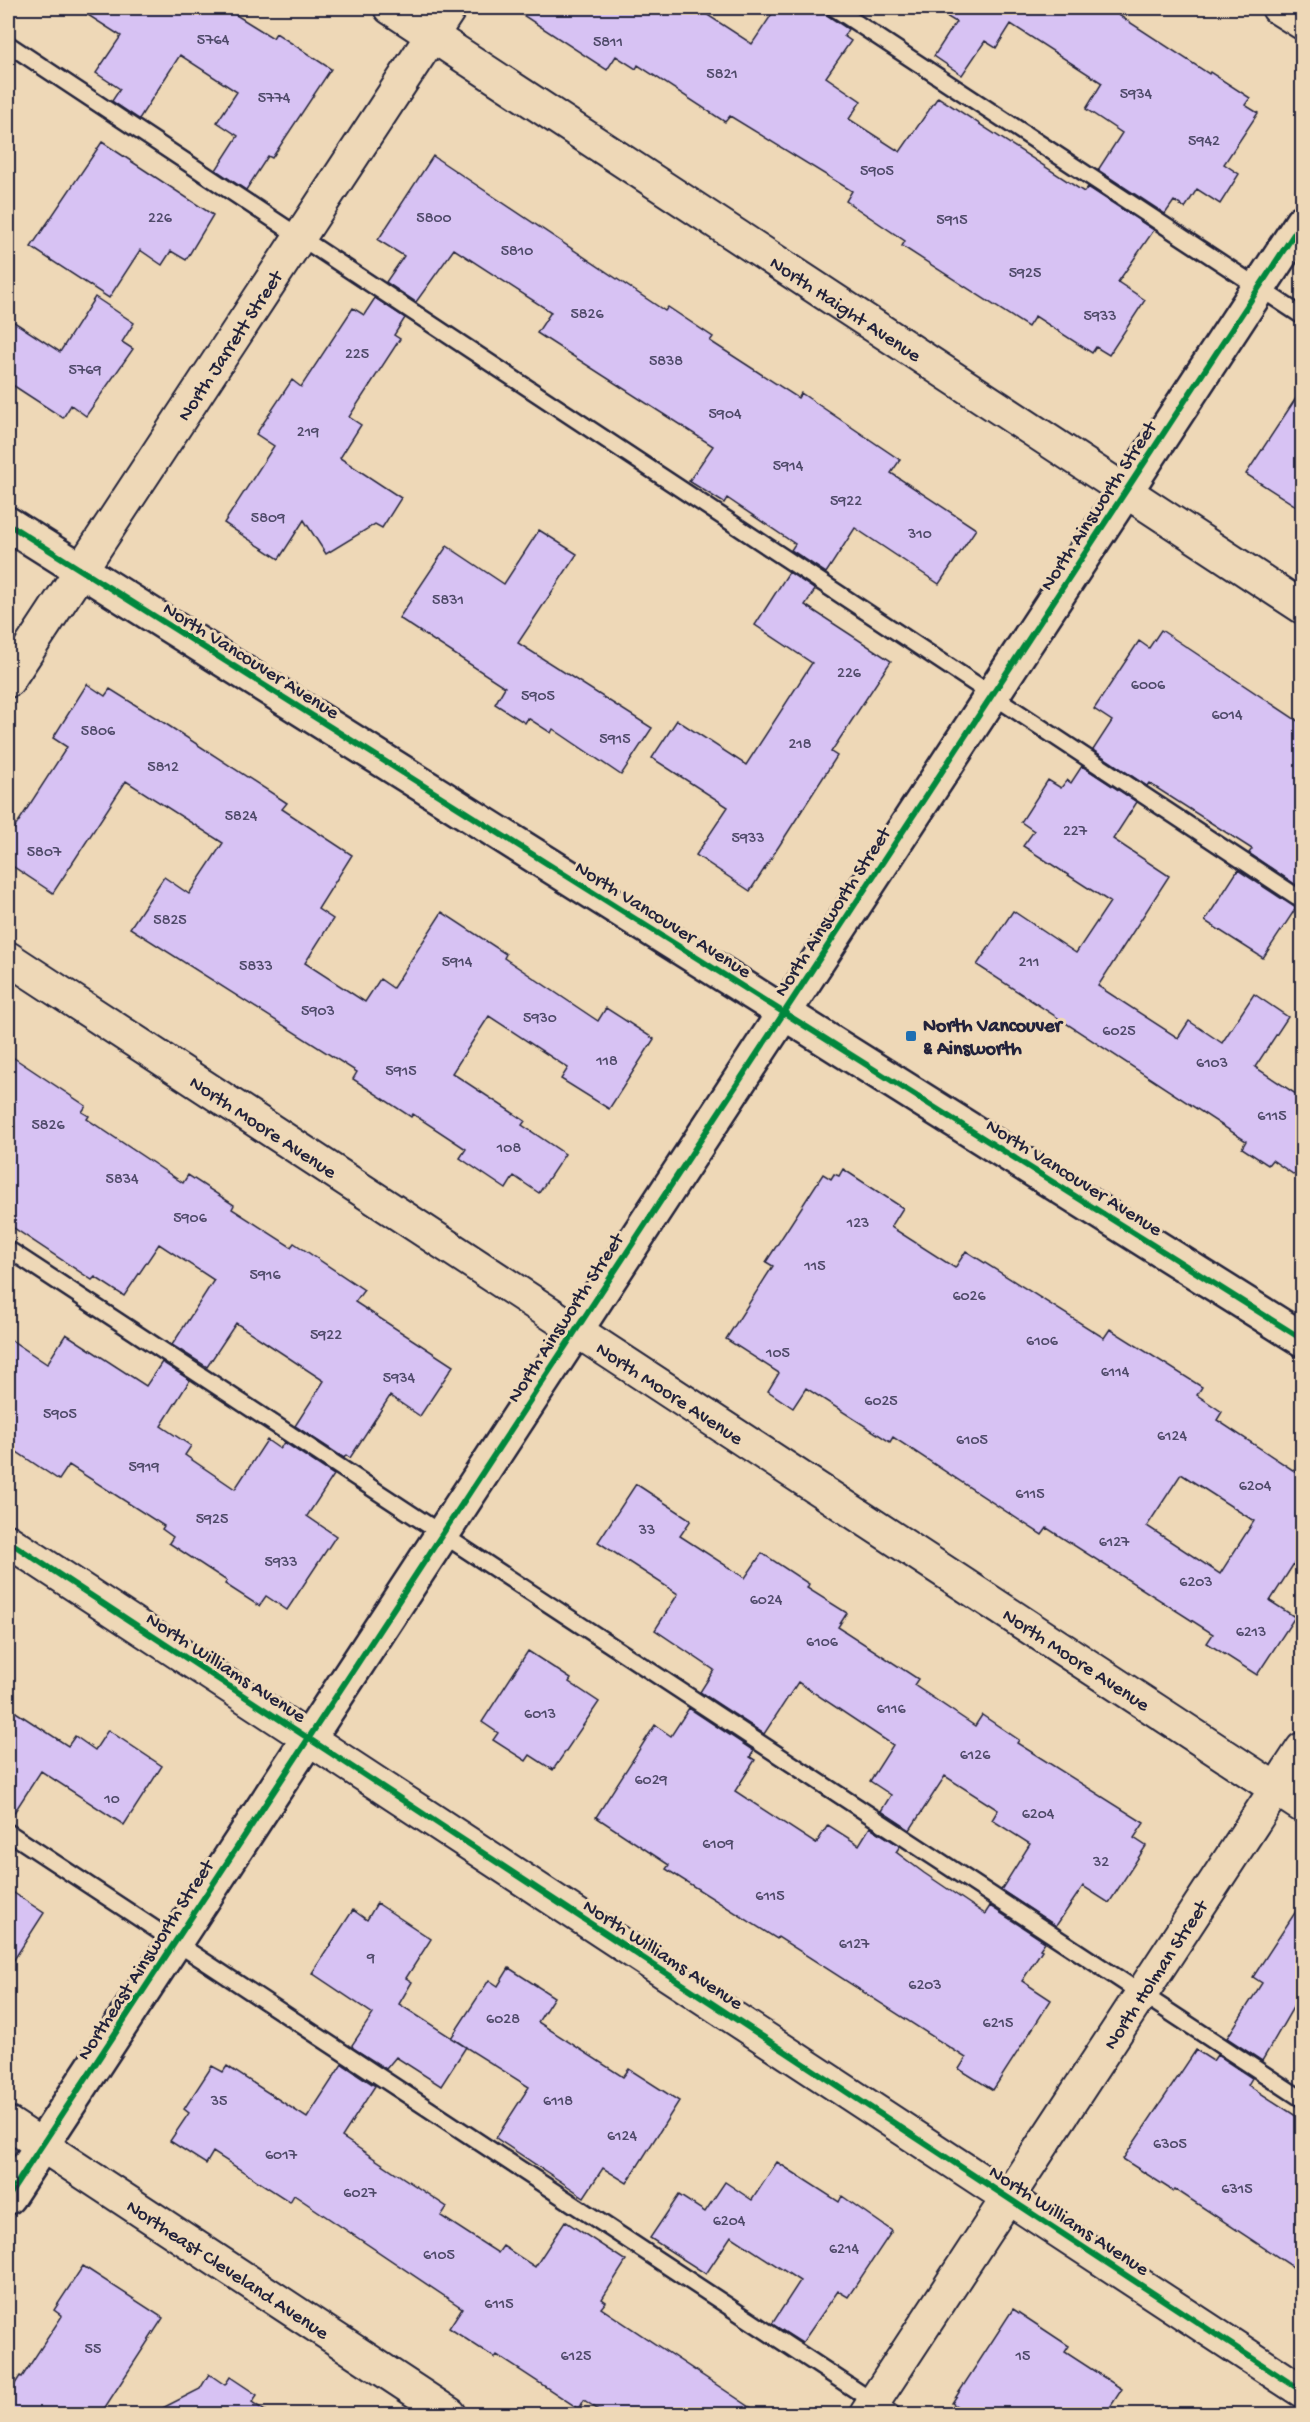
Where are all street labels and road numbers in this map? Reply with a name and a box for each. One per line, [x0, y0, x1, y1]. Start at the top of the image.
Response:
street label: North Haight Avenue [764, 253, 925, 369]
street label: North Jarrett Street [174, 266, 290, 426]
street label: North Ainsworth Street [1037, 416, 1164, 596]
street label: North Vancouver Avenue [158, 598, 343, 726]
street label: North Ainsworth Street [771, 822, 898, 1002]
street label: North Vancouver Avenue [570, 857, 755, 985]
street label: North Moore Avenue [184, 1072, 341, 1186]
street label: North Vancouver Avenue [981, 1115, 1166, 1243]
street label: North Ainsworth Street [504, 1228, 631, 1408]
street label: North Moore Avenue [591, 1338, 747, 1452]
street label: North Moore Avenue [997, 1605, 1153, 1718]
street label: North Williams Avenue [141, 1609, 310, 1730]
street label: Northeast Ainsworth Street [74, 1855, 221, 2065]
street label: North Williams Avenue [578, 1896, 747, 2017]
street label: North Holman Street [1100, 1896, 1215, 2055]
street label: North Williams Avenue [984, 2162, 1153, 2283]
street label: Northeast Cleveland Avenue [121, 2196, 333, 2346]

